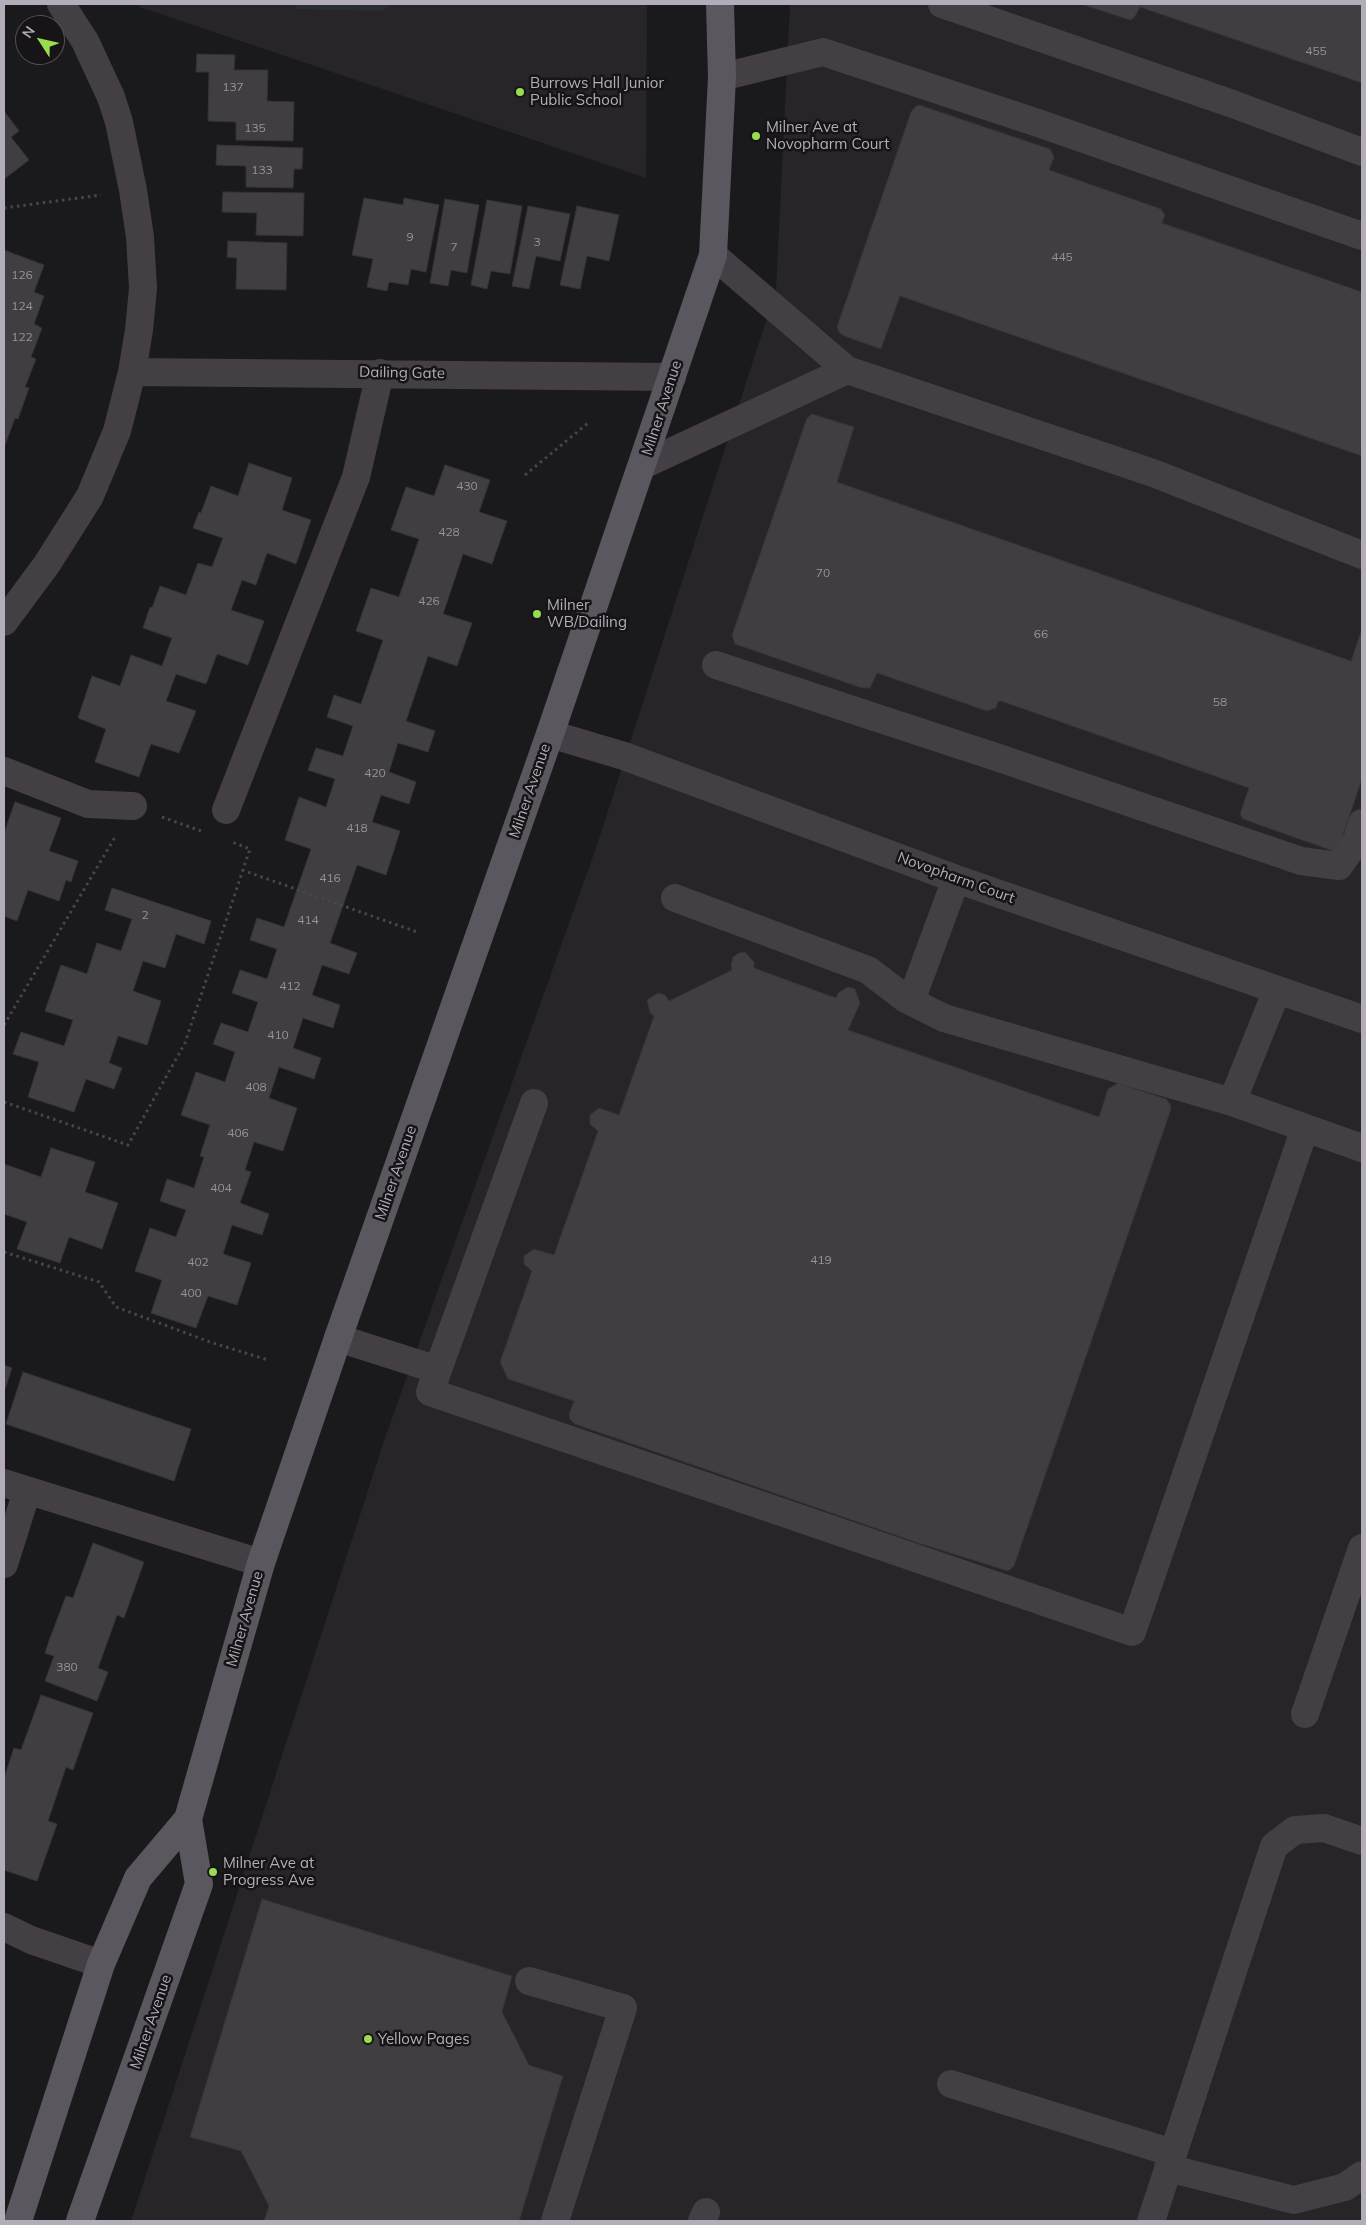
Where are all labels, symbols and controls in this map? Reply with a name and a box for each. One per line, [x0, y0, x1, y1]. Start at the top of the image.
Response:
north arrow [15, 15, 65, 65]
text: N [18, 22, 39, 41]
house number: 455 [1305, 44, 1327, 58]
place label: Burrows Hall Junior Public School [530, 74, 664, 109]
house number: 137 [222, 80, 244, 94]
marker: Burrows Hall Junior Public School [514, 86, 526, 98]
place label: Milner Ave at Novopharm Court [766, 118, 889, 153]
house number: 135 [244, 121, 266, 135]
marker: Milner Ave at Novopharm Court [750, 130, 762, 142]
house number: 133 [251, 163, 273, 177]
house number: 9 [406, 230, 414, 244]
house number: 3 [533, 235, 541, 249]
house number: 7 [450, 240, 458, 254]
house number: 445 [1051, 250, 1073, 264]
house number: 126 [11, 268, 33, 282]
house number: 124 [11, 299, 33, 313]
house number: 122 [11, 330, 33, 344]
street label: Milner Avenue [638, 358, 686, 458]
street label: Dailing Gate [359, 363, 445, 383]
house number: 430 [456, 479, 478, 493]
house number: 428 [438, 525, 460, 539]
house number: 70 [816, 566, 830, 580]
house number: 426 [418, 594, 440, 608]
place label: Milner WB/Dailing [547, 596, 627, 631]
marker: Milner WB/Dailing [531, 608, 543, 620]
house number: 66 [1034, 627, 1048, 641]
house number: 58 [1213, 695, 1227, 709]
street label: Milner Avenue [505, 741, 555, 841]
house number: 420 [364, 766, 386, 780]
house number: 418 [346, 821, 368, 835]
street label: Novopharm Court [895, 848, 1017, 908]
house number: 416 [319, 871, 341, 885]
house number: 2 [141, 908, 149, 922]
house number: 414 [297, 913, 319, 927]
house number: 412 [279, 979, 301, 993]
house number: 410 [267, 1028, 289, 1042]
house number: 408 [245, 1080, 267, 1094]
street label: Milner Avenue [371, 1123, 421, 1223]
house number: 406 [227, 1126, 249, 1140]
house number: 404 [210, 1181, 232, 1195]
house number: 419 [810, 1253, 832, 1267]
house number: 402 [187, 1255, 209, 1269]
house number: 400 [180, 1286, 202, 1300]
street label: Milner Avenue [223, 1569, 267, 1669]
house number: 380 [56, 1660, 78, 1674]
place label: Milner Ave at Progress Ave [223, 1854, 315, 1889]
marker: Milner Ave at Progress Ave [207, 1866, 219, 1878]
street label: Milner Avenue [126, 1972, 176, 2072]
place label: Yellow Pages [378, 2030, 470, 2048]
marker: Yellow Pages [362, 2033, 374, 2045]

